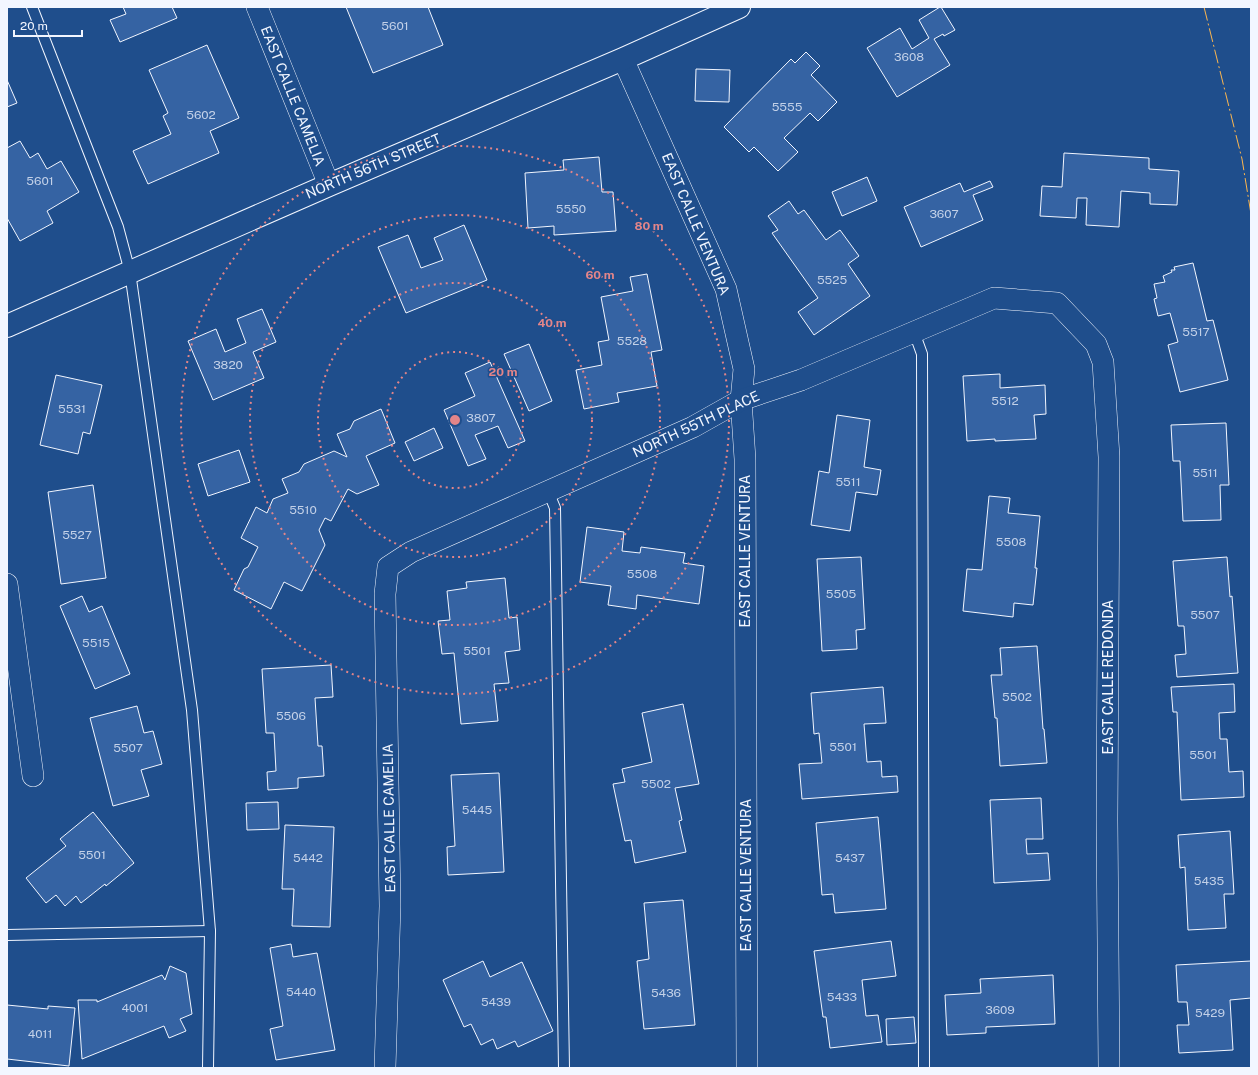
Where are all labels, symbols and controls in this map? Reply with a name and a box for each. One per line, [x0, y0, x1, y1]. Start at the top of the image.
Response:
scale bar [14, 12, 82, 38]
text: 20 m [20, 19, 48, 33]
house number: 5601 [381, 19, 409, 33]
street label: EAST CALLE CAMELIA [258, 24, 328, 168]
house number: 3608 [894, 50, 924, 64]
house number: 5555 [772, 100, 803, 114]
house number: 5602 [186, 108, 216, 122]
street label: NORTH 56TH STREET [303, 130, 443, 202]
street label: EAST CALLE VENTURA [659, 151, 733, 298]
house number: 5601 [26, 174, 54, 188]
house number: 5550 [556, 202, 586, 216]
house number: 3607 [929, 207, 959, 221]
text: 80 m [634, 219, 664, 233]
text: 60 m [585, 268, 615, 282]
house number: 5525 [817, 273, 847, 287]
text: 40 m [537, 316, 567, 330]
house number: 5517 [1182, 325, 1210, 339]
house number: 5528 [617, 334, 647, 348]
house number: 3820 [213, 358, 243, 372]
text: 20 m [489, 365, 518, 379]
street label: NORTH 55TH PLACE [630, 388, 762, 460]
house number: 5512 [991, 394, 1019, 408]
house number: 5531 [58, 402, 86, 416]
house number: 3807 [466, 411, 496, 425]
centre of rings [448, 413, 462, 427]
house number: 5511 [1192, 466, 1218, 480]
street label: EAST CALLE VENTURA [737, 475, 753, 627]
house number: 5511 [835, 475, 861, 489]
house number: 5510 [289, 503, 317, 517]
house number: 5527 [62, 528, 92, 542]
house number: 5508 [996, 535, 1026, 549]
house number: 5508 [627, 567, 657, 581]
house number: 5505 [826, 587, 857, 601]
street label: EAST CALLE REDONDA [1100, 600, 1116, 754]
house number: 5507 [1190, 608, 1220, 622]
house number: 5515 [82, 636, 110, 650]
house number: 5501 [463, 644, 491, 658]
house number: 5502 [1002, 690, 1032, 704]
house number: 5506 [276, 709, 306, 723]
house number: 5501 [829, 740, 857, 754]
house number: 5507 [113, 741, 143, 755]
street label: EAST CALLE CAMELIA [380, 743, 398, 893]
house number: 5501 [1189, 748, 1217, 762]
house number: 5502 [641, 777, 671, 791]
street label: EAST CALLE VENTURA [738, 799, 754, 951]
house number: 5445 [462, 803, 492, 817]
house number: 5501 [78, 848, 106, 862]
house number: 5442 [293, 851, 323, 865]
house number: 5437 [835, 851, 865, 865]
house number: 5435 [1194, 874, 1225, 888]
house number: 5440 [286, 985, 316, 999]
house number: 5436 [651, 986, 681, 1000]
house number: 5433 [827, 990, 857, 1004]
house number: 5439 [481, 995, 511, 1009]
house number: 4001 [121, 1001, 149, 1015]
house number: 3609 [985, 1003, 1015, 1017]
house number: 5429 [1195, 1006, 1225, 1020]
house number: 4011 [28, 1027, 52, 1041]

